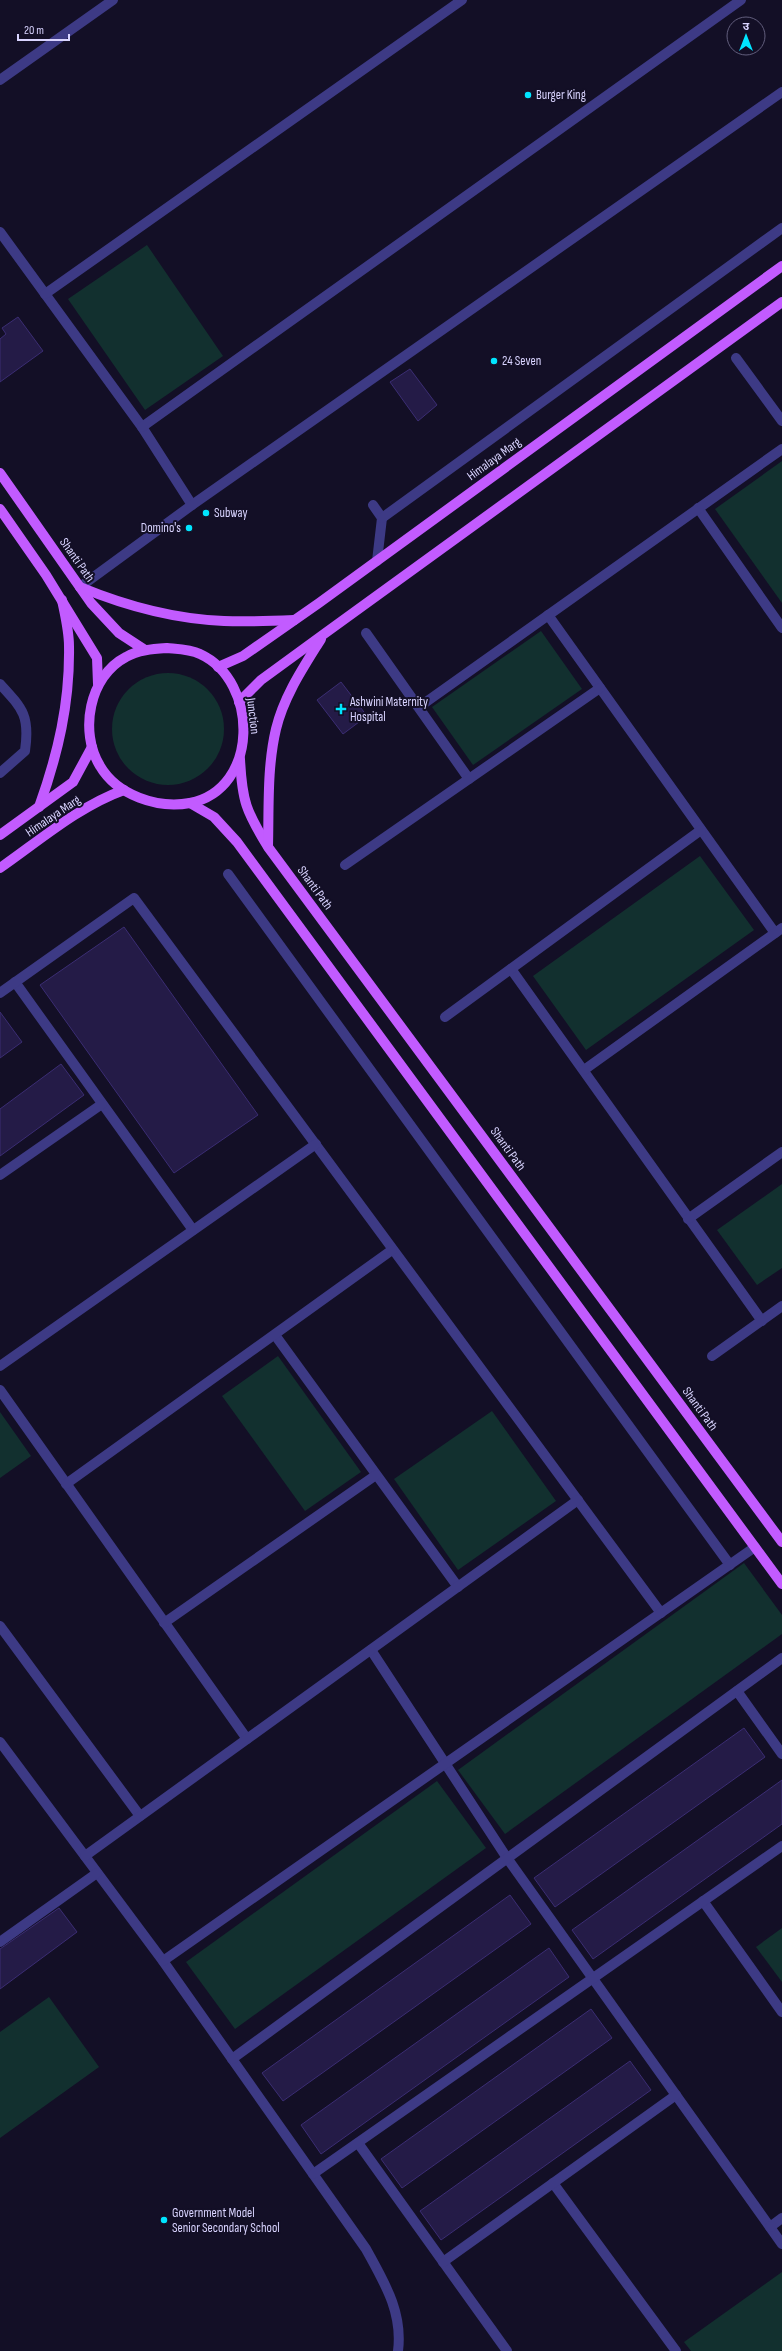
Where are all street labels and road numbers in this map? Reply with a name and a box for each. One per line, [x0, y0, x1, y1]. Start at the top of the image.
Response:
street label: Himalaya Marg [464, 434, 524, 484]
street label: Shanti Path [56, 535, 98, 585]
street label: Junction [243, 696, 263, 735]
street label: Himalaya Marg [22, 792, 84, 840]
street label: Shanti Path [294, 863, 336, 913]
street label: Shanti Path [487, 1124, 529, 1174]
street label: Shanti Path [679, 1384, 721, 1434]

